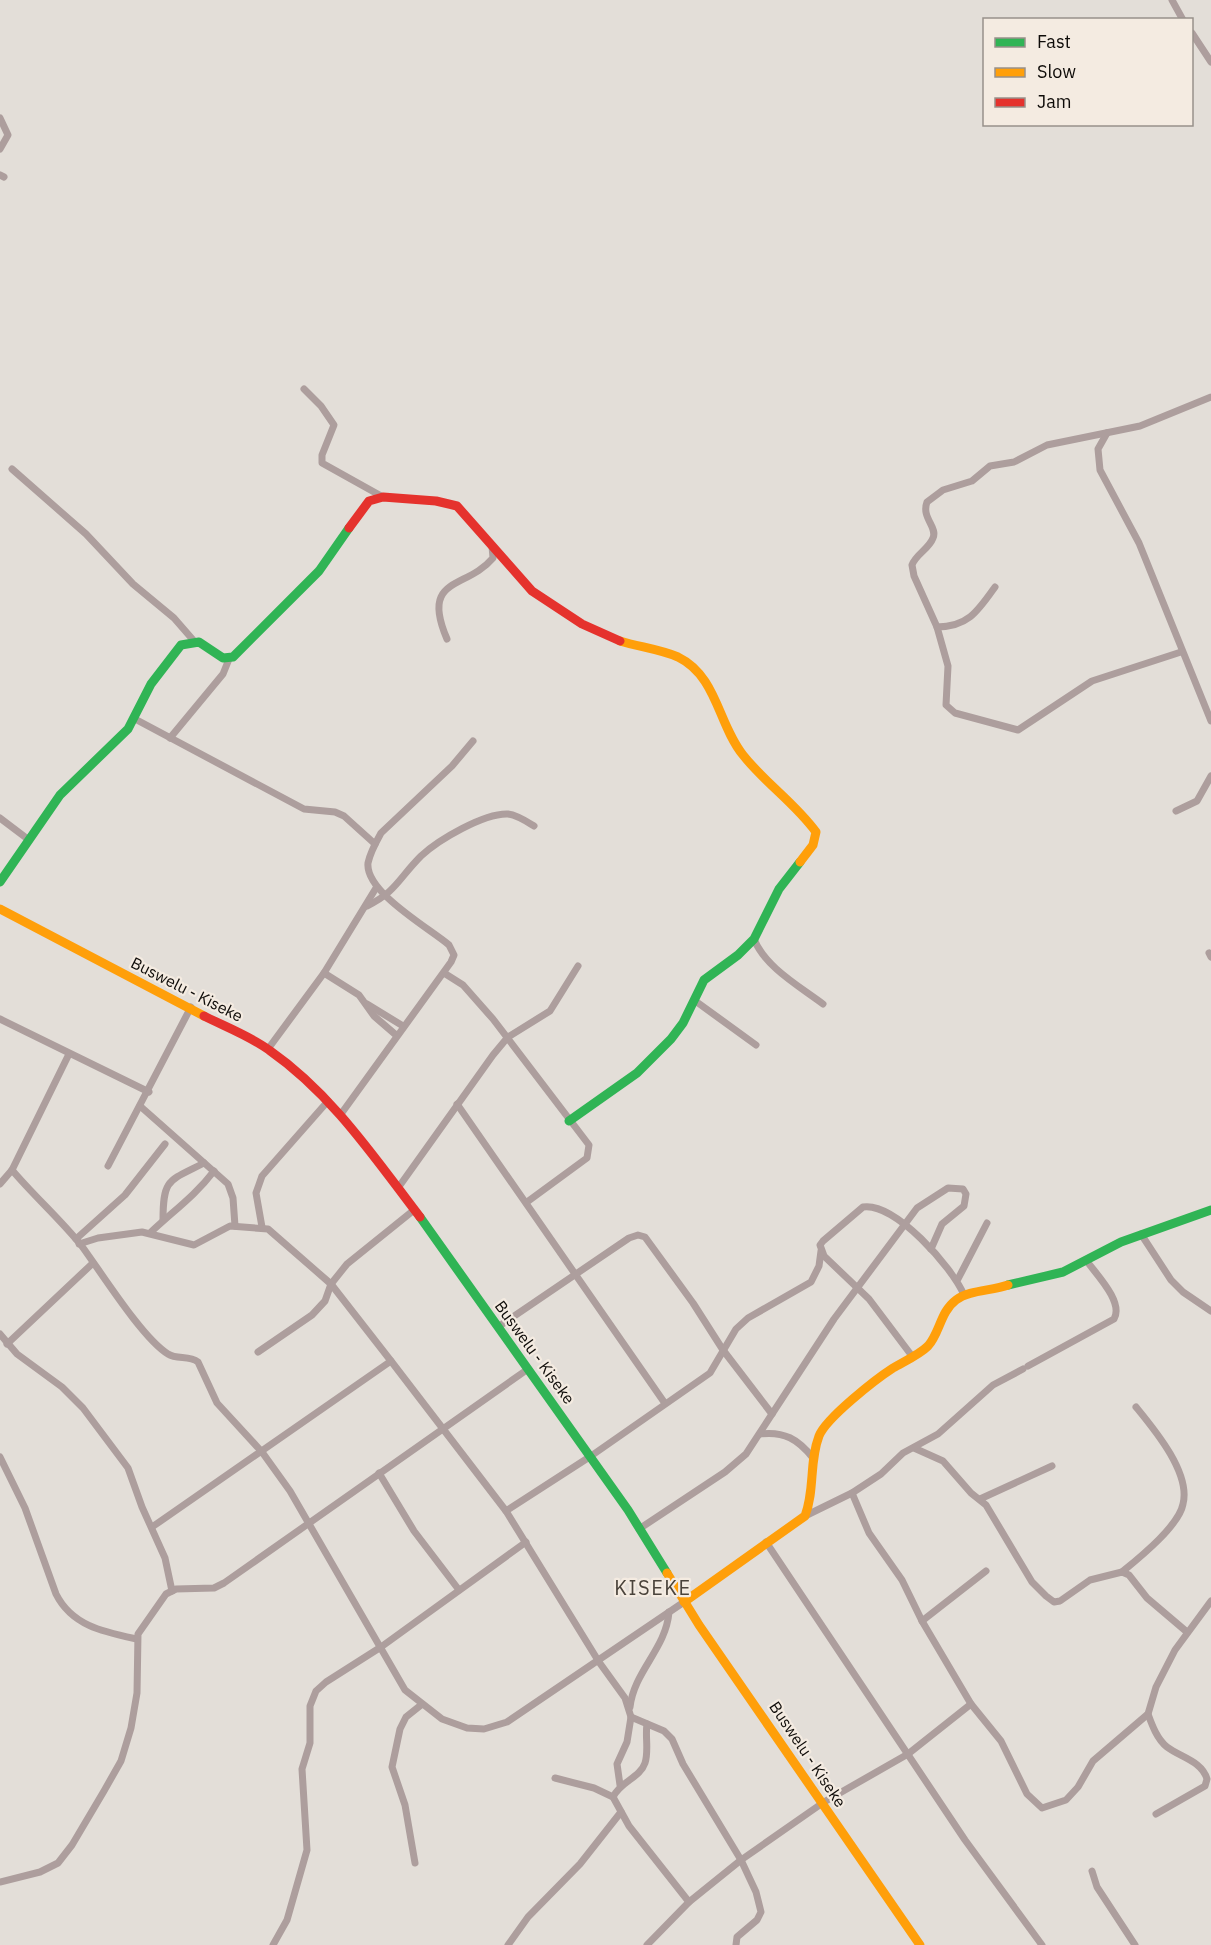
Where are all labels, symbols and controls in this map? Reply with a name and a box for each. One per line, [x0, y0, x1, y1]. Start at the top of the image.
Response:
legend [983, 18, 1193, 126]
text: Fast [1037, 30, 1071, 53]
text: Slow [1037, 60, 1076, 83]
text: Jam [1037, 90, 1072, 113]
street label: Buswelu - Kiseke [128, 952, 247, 1026]
street label: Buswelu - Kiseke [491, 1296, 579, 1408]
district label: KISEKE [614, 1574, 692, 1601]
street label: Buswelu - Kiseke [765, 1697, 851, 1811]

